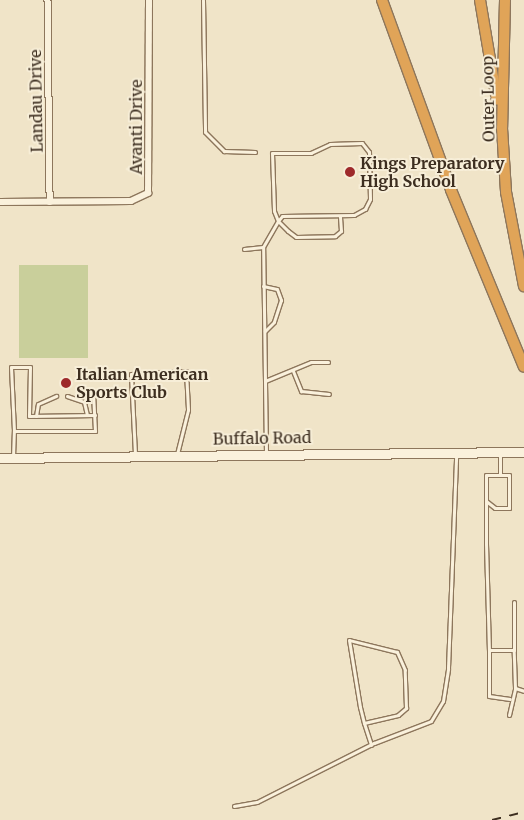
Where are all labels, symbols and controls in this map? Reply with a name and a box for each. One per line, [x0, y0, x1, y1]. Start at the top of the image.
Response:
street label: Landau Drive [26, 49, 46, 153]
street label: Outer Loop [478, 56, 498, 142]
street label: Avanti Drive [126, 79, 146, 175]
place label: Kings Preparatory High School [360, 153, 505, 191]
marker: Kings Preparatory High School [344, 166, 356, 178]
place label: Italian American Sports Club [76, 364, 208, 402]
marker: Italian American Sports Club [60, 377, 72, 389]
street label: Buffalo Road [213, 428, 311, 448]

